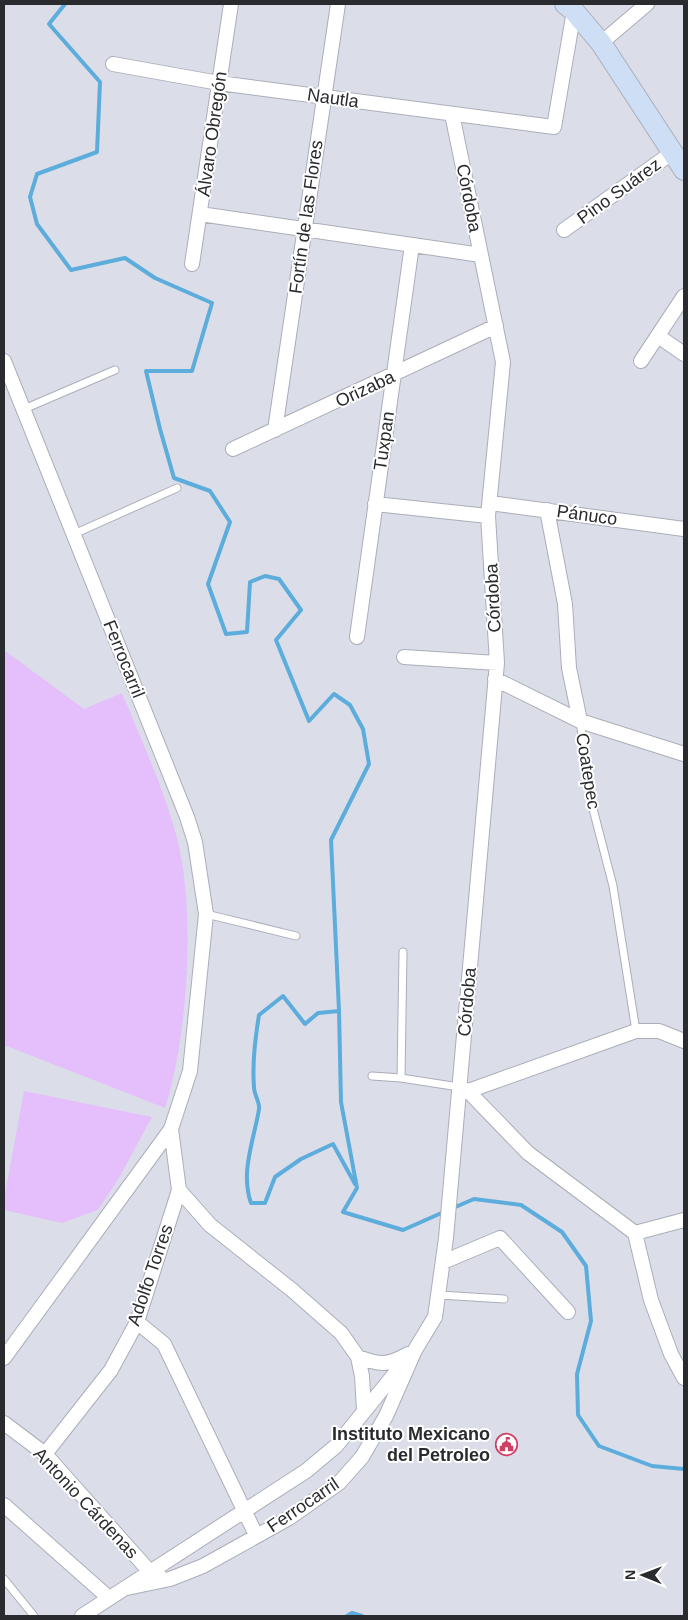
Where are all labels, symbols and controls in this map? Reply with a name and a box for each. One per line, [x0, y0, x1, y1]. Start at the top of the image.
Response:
street label: Álvaro Obregón [193, 70, 231, 198]
street label: Nautla [306, 84, 361, 112]
street label: Fortín de las Flores [285, 139, 327, 295]
street label: Pino Suárez [573, 154, 665, 228]
street label: Córdoba [453, 162, 486, 235]
street label: Orizaba [332, 366, 399, 411]
street label: Tuxpan [370, 410, 398, 472]
street label: Pánuco [555, 501, 619, 529]
street label: Córdoba [481, 562, 505, 633]
street label: Ferrocarril [99, 617, 149, 701]
street label: Coatepec [572, 731, 604, 811]
street label: Córdoba [454, 966, 480, 1037]
street label: Adolfo Torres [123, 1222, 177, 1328]
place label: Instituto Mexicano del Petroleo [332, 1424, 490, 1465]
public building icon: Instituto Mexicano del Petroleo [494, 1432, 518, 1456]
street label: Antonio Cárdenas [30, 1443, 142, 1563]
street label: Ferrocarril [263, 1474, 343, 1536]
north arrow [618, 1550, 668, 1600]
text: N [622, 1570, 638, 1580]

